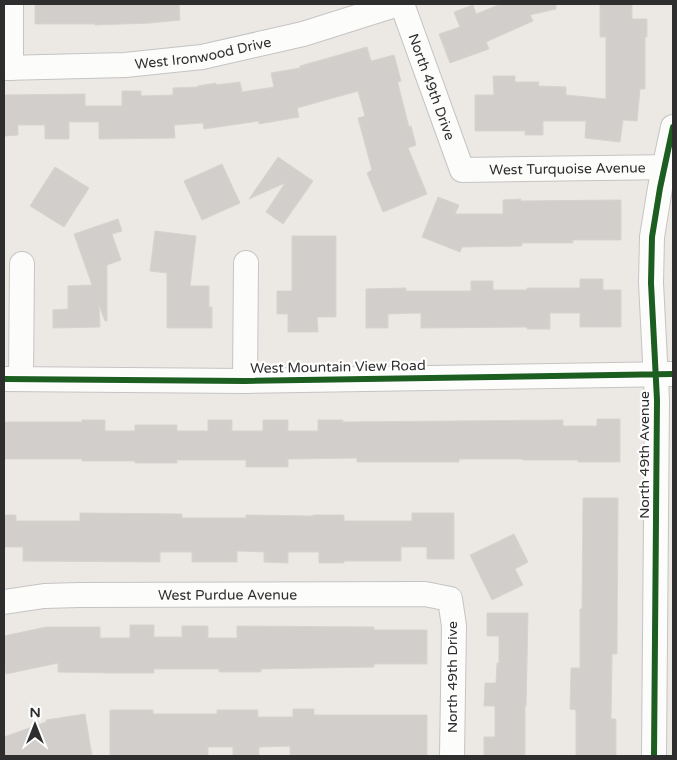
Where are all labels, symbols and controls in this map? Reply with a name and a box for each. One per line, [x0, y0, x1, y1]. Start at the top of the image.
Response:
street label: North 49th Drive [405, 31, 459, 142]
street label: West Ironwood Drive [134, 33, 273, 72]
street label: West Turquoise Avenue [489, 159, 646, 178]
street label: West Mountain View Road [250, 357, 426, 377]
street label: North 49th Avenue [636, 391, 653, 519]
street label: West Purdue Avenue [158, 586, 297, 603]
street label: North 49th Drive [444, 621, 461, 733]
north arrow [10, 700, 60, 750]
text: N [29, 704, 41, 721]

